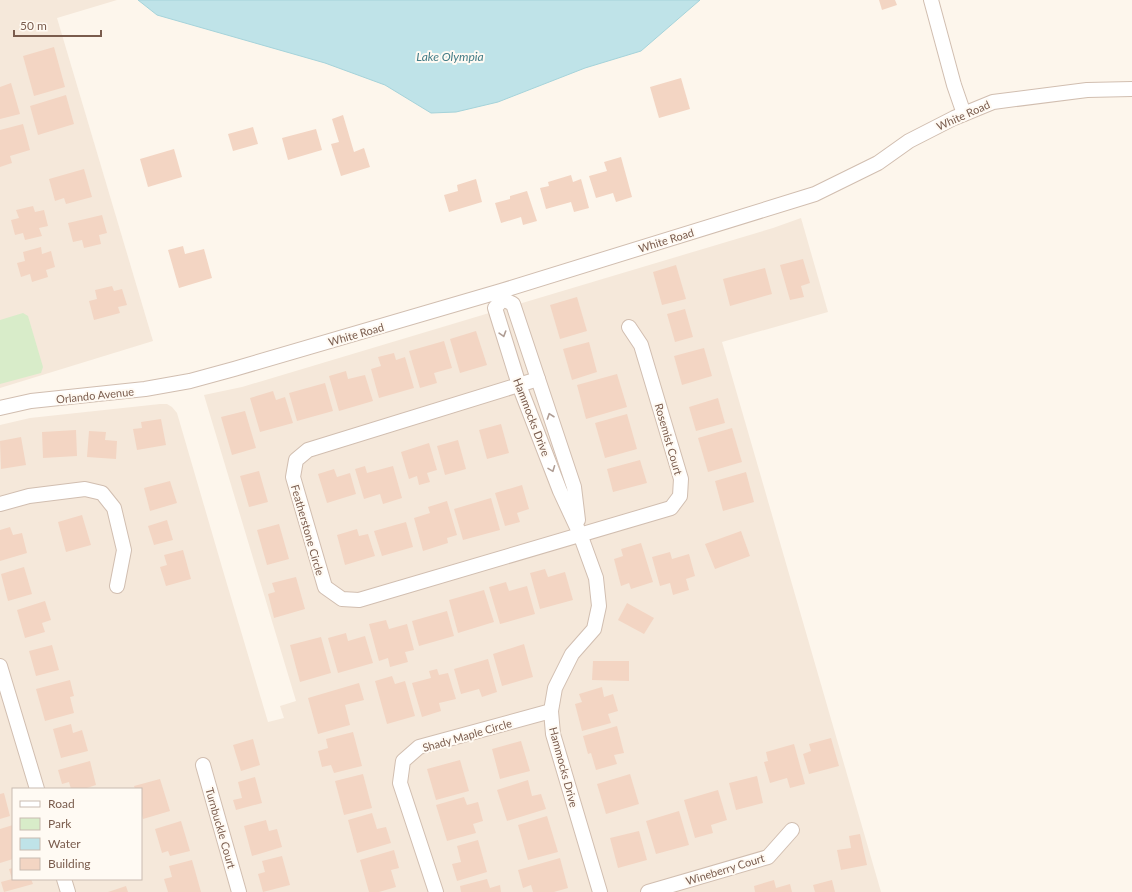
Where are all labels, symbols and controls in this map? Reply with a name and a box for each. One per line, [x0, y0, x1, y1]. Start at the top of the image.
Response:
scale bar [14, 12, 101, 38]
text: 50 m [20, 18, 47, 33]
water label: Lake Olympia [416, 49, 484, 64]
street label: White Road [934, 97, 992, 133]
street label: White Road [637, 225, 695, 255]
street label: White Road [327, 320, 385, 348]
one-way arrow [498, 330, 507, 337]
street label: Hammocks Drive [511, 376, 553, 458]
street label: Orlando Avenue [55, 384, 135, 406]
street label: Rosemist Court [653, 402, 685, 476]
one-way arrow [546, 412, 555, 419]
one-way arrow [547, 466, 555, 473]
street label: Featherstone Circle [289, 483, 327, 577]
street label: Shady Maple Circle [421, 716, 513, 754]
street label: Hammocks Drive [547, 725, 581, 809]
street label: Turnbuckle Court [203, 786, 239, 870]
legend [12, 788, 142, 880]
text: Road [48, 796, 75, 811]
text: Park [48, 816, 72, 831]
text: Water [48, 836, 81, 851]
street label: Wineberry Court [684, 851, 766, 887]
text: Building [48, 856, 91, 871]

